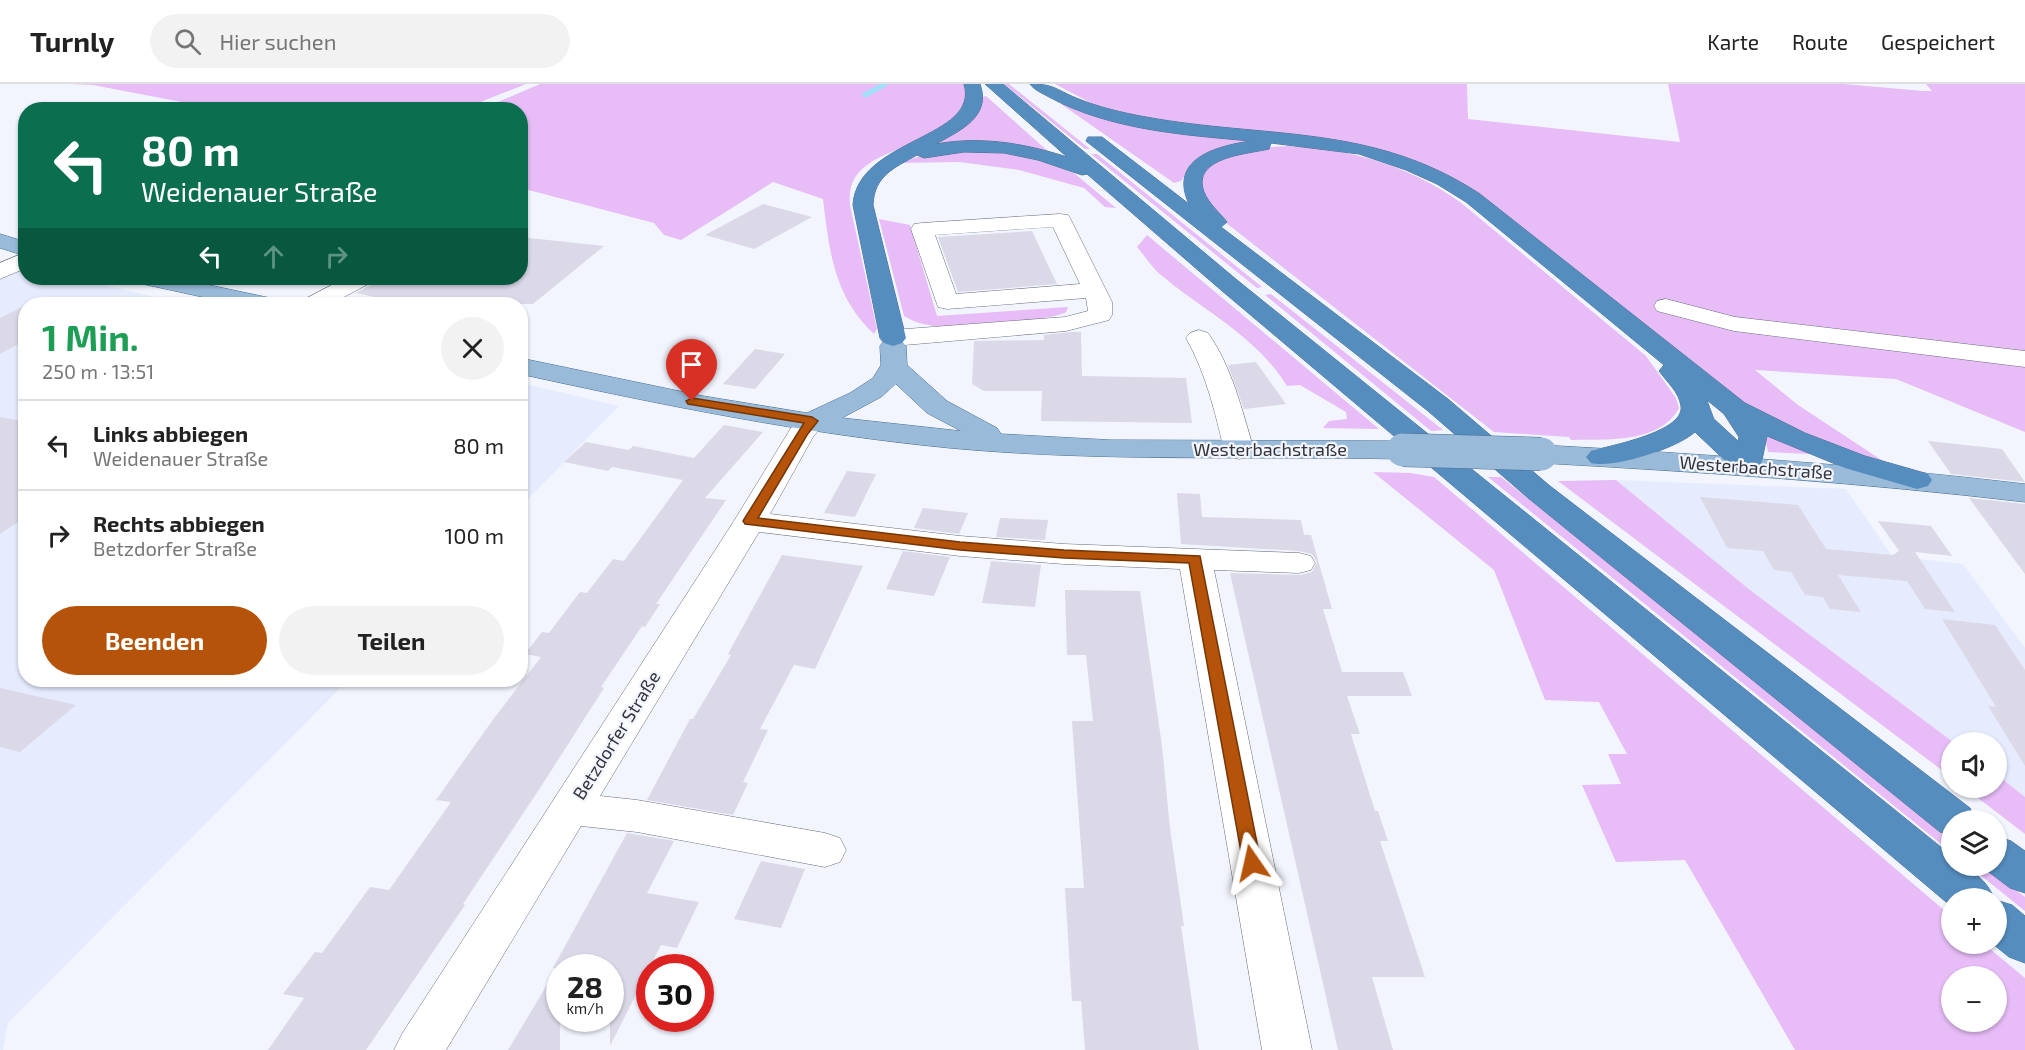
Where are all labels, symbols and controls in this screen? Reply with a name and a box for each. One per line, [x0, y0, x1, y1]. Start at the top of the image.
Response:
search box [150, 14, 570, 68]
text: Turnly [30, 24, 114, 58]
icon: search [171, 25, 204, 58]
text: Hier suchen [219, 28, 336, 54]
text: Karte [1707, 29, 1759, 54]
text: Route [1792, 29, 1848, 54]
text: Gespeichert [1881, 29, 1995, 54]
text: 80 m [141, 124, 240, 174]
icon: left [42, 126, 120, 204]
text: Weidenauer Straße [141, 175, 378, 207]
icon: left [194, 240, 227, 273]
icon: ahead [257, 240, 290, 273]
icon: right [320, 240, 353, 273]
text: 1 Min. [42, 315, 139, 358]
button: close [441, 317, 504, 380]
pin [666, 339, 717, 401]
icon: arrive [675, 348, 708, 381]
text: 250 m · 13:51 [42, 359, 154, 383]
text: Links abbiegen [93, 420, 248, 446]
icon: left [42, 429, 75, 462]
text: 80 m [453, 432, 504, 458]
street label: Westerbachstraße [1193, 438, 1347, 460]
text: Weidenauer Straße [93, 446, 268, 470]
street label: Westerbachstraße [1679, 451, 1833, 483]
text: Rechts abbiegen [93, 510, 265, 536]
icon: right [42, 519, 75, 552]
text: 100 m [445, 522, 504, 548]
text: Betzdorfer Straße [93, 536, 257, 560]
button: Beenden [42, 606, 267, 675]
button: Teilen [279, 606, 504, 675]
street label: Betzdorfer Straße [568, 667, 664, 803]
map controls [1941, 732, 2007, 1032]
button: sound [1941, 732, 2007, 798]
button: layers [1941, 810, 2007, 876]
position arrow [1220, 831, 1284, 895]
button: + [1941, 888, 2007, 954]
speed limit sign: 30 [636, 954, 714, 1032]
button: − [1941, 966, 2007, 1032]
text: 28 [567, 968, 603, 1004]
text: km/h [566, 999, 604, 1017]

